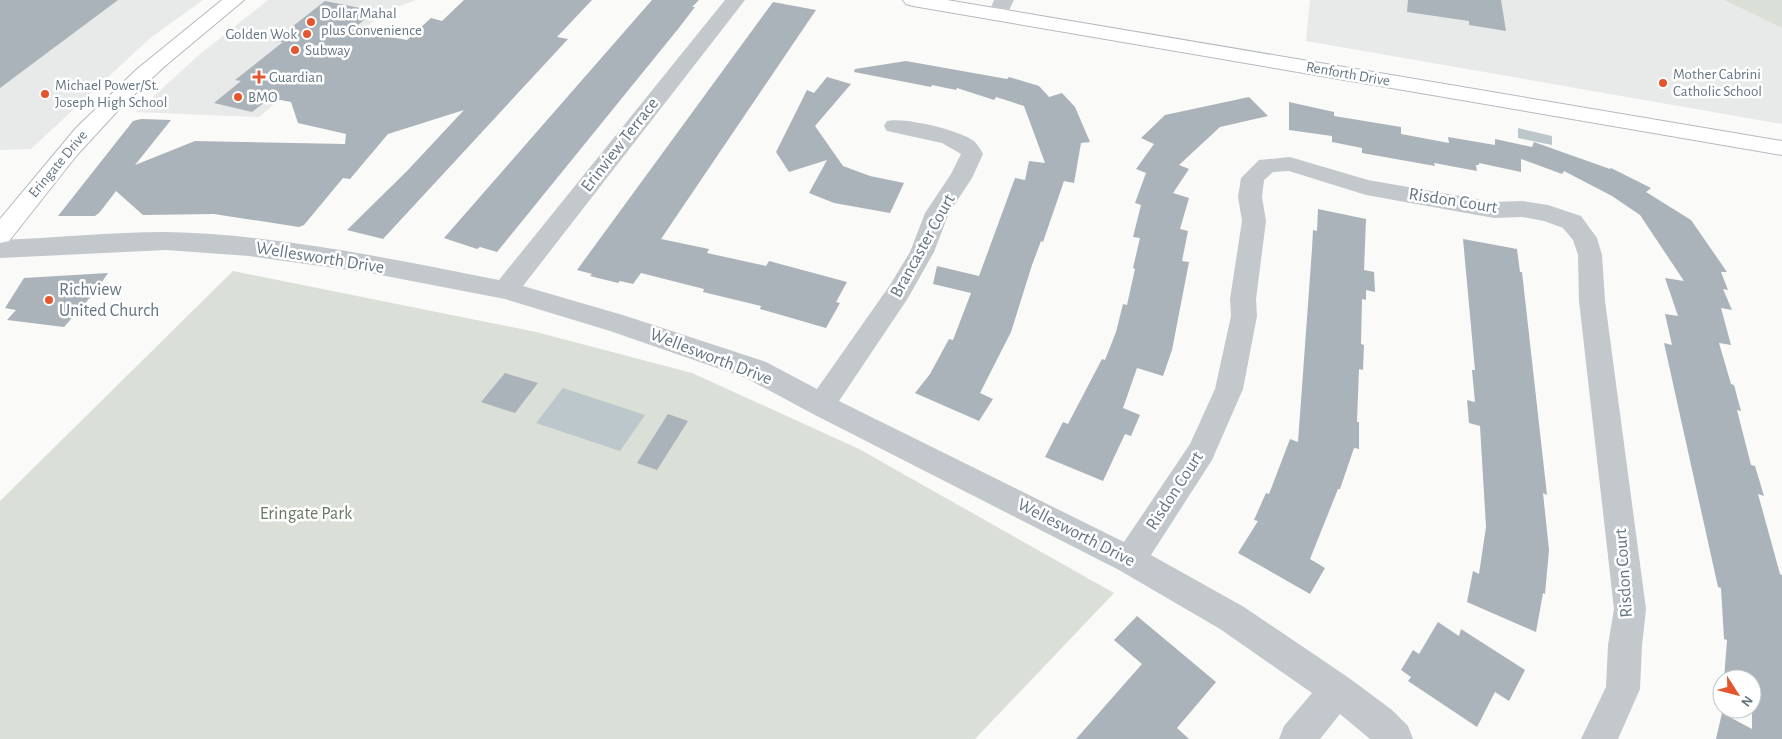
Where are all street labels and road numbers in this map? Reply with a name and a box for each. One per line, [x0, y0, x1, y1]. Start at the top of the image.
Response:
street label: Renforth Drive [1305, 59, 1391, 89]
street label: Erinview Terrace [578, 95, 662, 195]
street label: Eringate Drive [26, 128, 90, 200]
street label: Risdon Court [1407, 185, 1499, 217]
street label: Brancaster Court [887, 191, 959, 301]
street label: Wellesworth Drive [255, 239, 385, 277]
street label: Wellesworth Drive [647, 325, 775, 389]
street label: Risdon Court [1143, 448, 1207, 533]
street label: Wellesworth Drive [1014, 496, 1138, 570]
street label: Risdon Court [1612, 527, 1636, 618]

